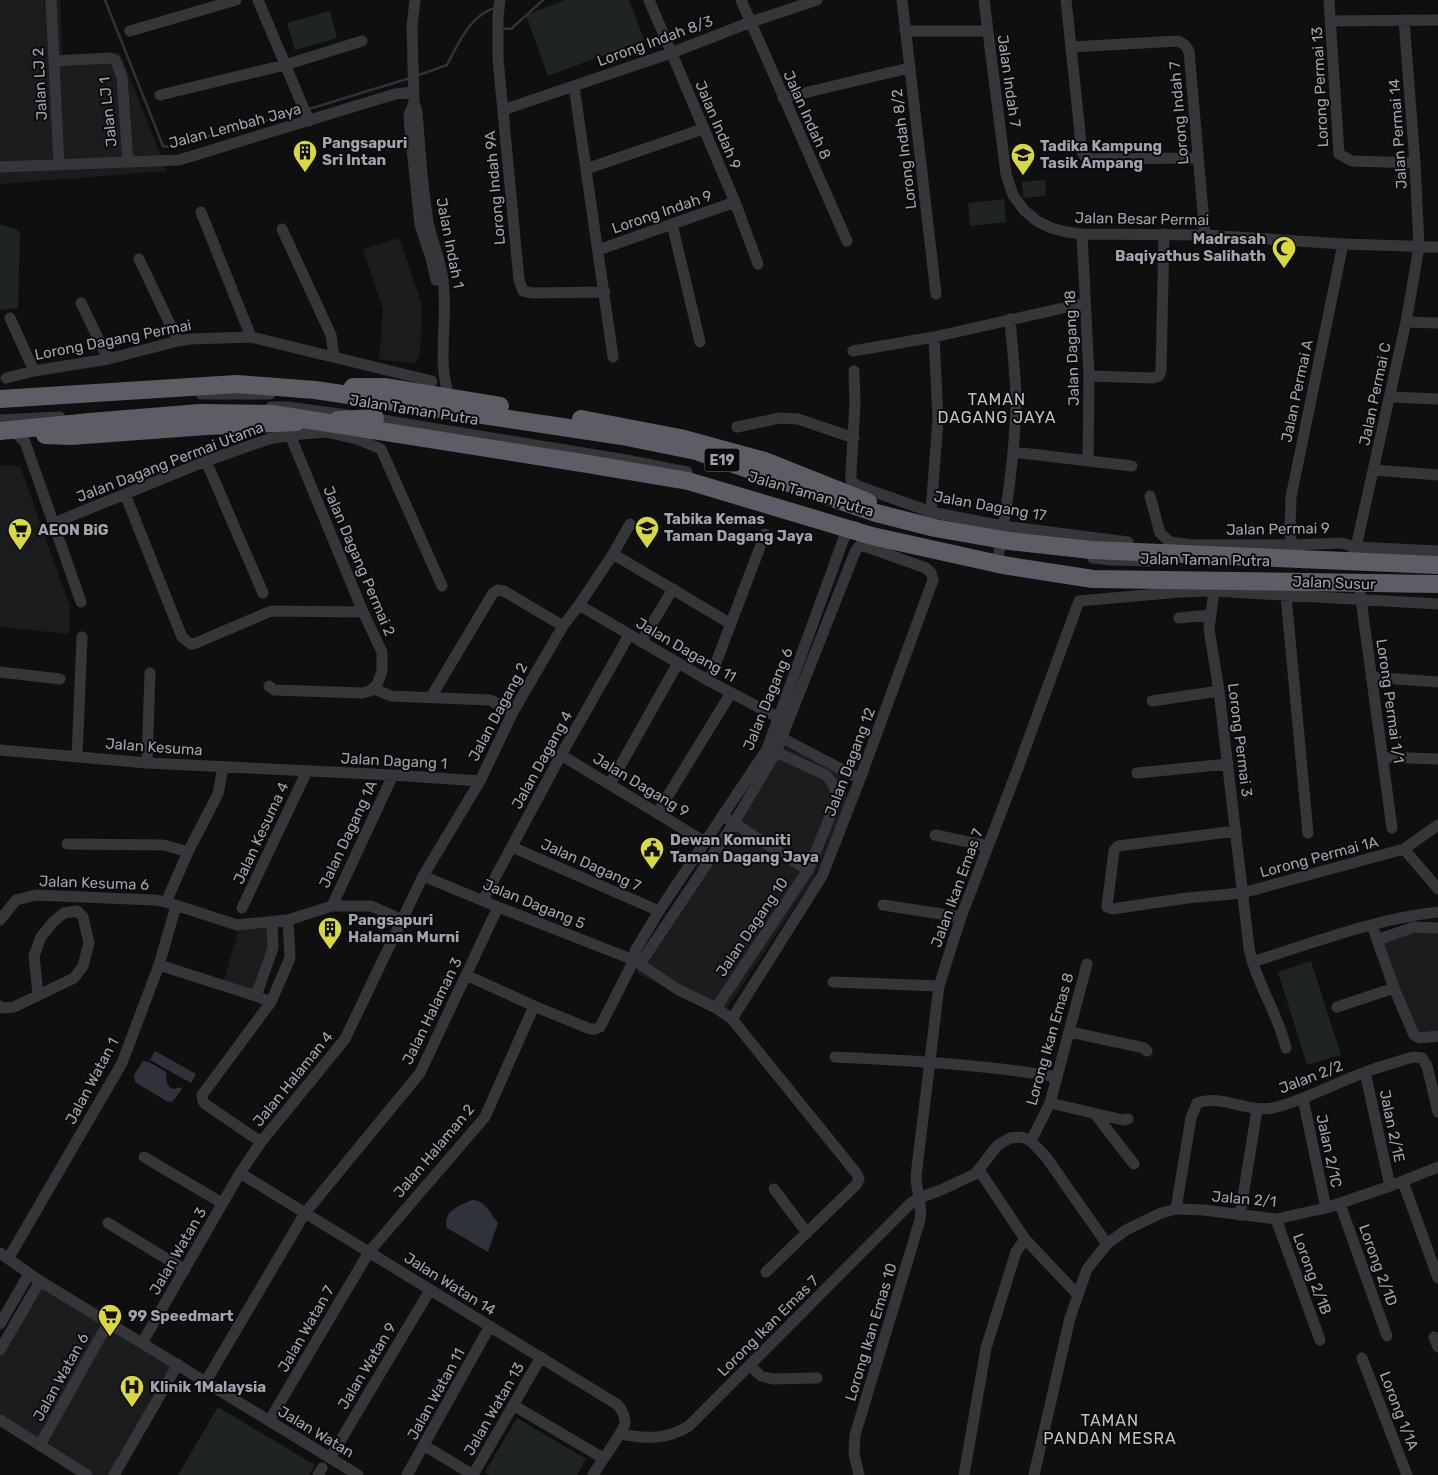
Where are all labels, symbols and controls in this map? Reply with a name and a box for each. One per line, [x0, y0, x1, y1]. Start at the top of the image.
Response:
street label: Lorong Indah 8/3 [595, 12, 715, 70]
street label: Lorong Permai 13 [1308, 26, 1332, 148]
street label: Jalan Indah 7 [994, 34, 1024, 129]
street label: Jalan LJ 2 [29, 47, 51, 121]
street label: Lorong Indah 7 [1165, 60, 1192, 165]
street label: Jalan Indah 8 [779, 68, 835, 162]
street label: Jalan LJ 1 [95, 76, 121, 148]
street label: Jalan Indah 9 [691, 78, 745, 172]
street label: Jalan Permai 14 [1385, 78, 1411, 190]
street label: Lorong Indah 8/2 [888, 88, 920, 210]
street label: Jalan Lembah Jaya [167, 100, 303, 152]
street label: Lorong Indah 9A [481, 130, 509, 246]
place label: Pangsapuri Sri Intan [322, 134, 407, 169]
place label: Tadika Kampung Tasik Ampang [1040, 137, 1162, 172]
building icon: Pangsapuri Sri Intan [292, 139, 318, 173]
school or university icon: Tadika Kampung Tasik Ampang [1010, 142, 1036, 176]
street label: Lorong Indah 9 [609, 186, 715, 238]
street label: Jalan Indah 1 [432, 196, 468, 290]
street label: Jalan Besar Permai [1075, 209, 1209, 229]
place label: Madrasah Baqiyathus Salihath [1115, 230, 1266, 265]
mosque icon: Madrasah Baqiyathus Salihath [1271, 235, 1297, 269]
street label: Jalan Dagang 18 [1061, 290, 1083, 406]
street label: Lorong Dagang Permai [33, 316, 193, 364]
street label: Jalan Permai A [1277, 338, 1317, 444]
street label: Jalan Permai C [1355, 341, 1395, 447]
district label: TAMAN DAGANG JAYA [937, 390, 1057, 427]
street label: Jalan Taman Putra [348, 391, 480, 429]
street label: Jalan Dagang Permai Utama [74, 418, 266, 506]
road number: E19 [704, 448, 740, 472]
street label: Jalan Taman Putra [746, 467, 876, 521]
street label: Jalan Dagang Permai 2 [319, 483, 399, 639]
street label: Jalan Dagang 17 [932, 487, 1048, 525]
place label: Tabika Kemas Taman Dagang Jaya [664, 510, 813, 545]
school or university icon: Tabika Kemas Taman Dagang Jaya [634, 515, 660, 549]
supermarket icon: AEON BiG [7, 517, 33, 551]
street label: Jalan Permai 9 [1226, 519, 1330, 539]
place label: AEON BiG [38, 521, 109, 539]
street label: Jalan Taman Putra [1140, 550, 1270, 570]
street label: Jalan Susur [1292, 573, 1376, 593]
street label: Jalan Dagang 11 [633, 614, 739, 686]
street label: Lorong Permai 1/1 [1372, 638, 1408, 764]
street label: Jalan Dagang 6 [739, 645, 797, 753]
street label: Jalan Dagang 2 [465, 660, 532, 764]
street label: Lorong Permai 3 [1224, 682, 1256, 798]
street label: Jalan Dagang 12 [821, 705, 879, 819]
street label: Jalan Dagang 4 [508, 708, 576, 812]
street label: Jalan Kesuma [105, 735, 203, 759]
street label: Jalan Dagang 1 [340, 749, 448, 773]
street label: Jalan Dagang 9 [590, 749, 692, 821]
street label: Jalan Dagang 1A [315, 777, 381, 891]
street label: Jalan Kesuma 4 [229, 779, 293, 887]
street label: Jalan Ikan Emas 7 [927, 826, 987, 950]
place label: Dewan Komuniti Taman Dagang Jaya [670, 831, 819, 866]
street label: Lorong Permai 1A [1258, 833, 1380, 881]
street label: Jalan Dagang 7 [538, 835, 644, 895]
public building icon: Dewan Komuniti Taman Dagang Jaya [639, 836, 665, 870]
street label: Jalan Kesuma 6 [39, 872, 149, 894]
street label: Jalan Dagang 10 [712, 874, 792, 980]
street label: Jalan Dagang 5 [480, 875, 588, 933]
place label: Pangsapuri Halaman Murni [348, 911, 459, 946]
building icon: Pangsapuri Halaman Murni [317, 916, 343, 950]
street label: Jalan Halaman 3 [398, 955, 466, 1067]
street label: Lorong Ikan Emas 8 [1022, 971, 1078, 1107]
street label: Jalan Halaman 4 [249, 1028, 337, 1130]
street label: Jalan Watan 1 [62, 1035, 122, 1127]
street label: Jalan 2/2 [1276, 1057, 1346, 1097]
street label: Jalan 2/1E [1376, 1088, 1408, 1164]
street label: Jalan Halaman 2 [390, 1100, 478, 1201]
street label: Jalan 2/1C [1312, 1113, 1346, 1189]
street label: Jalan 2/1 [1211, 1187, 1277, 1211]
street label: Jalan Watan 3 [146, 1204, 210, 1298]
street label: Lorong 2/1D [1355, 1222, 1401, 1308]
street label: Lorong 2/1B [1289, 1231, 1335, 1317]
street label: Jalan Watan 14 [401, 1249, 499, 1319]
street label: Lorong Ikan Emas 10 [841, 1261, 901, 1403]
street label: Lorong Ikan Emas 7 [714, 1272, 822, 1380]
street label: Jalan Watan 7 [274, 1282, 338, 1375]
supermarket icon: 99 Speedmart [97, 1303, 123, 1337]
place label: 99 Speedmart [128, 1307, 234, 1325]
street label: Jalan Watan 9 [334, 1319, 400, 1413]
street label: Jalan Watan 6 [29, 1330, 93, 1424]
street label: Jalan Watan 11 [403, 1345, 469, 1443]
street label: Jalan Watan 13 [460, 1359, 528, 1459]
street label: Lorong 1/1A [1376, 1369, 1422, 1453]
hospital icon: Klinik 1Malaysia [119, 1374, 145, 1408]
place label: Klinik 1Malaysia [150, 1378, 266, 1396]
street label: Jalan Watan [275, 1402, 357, 1462]
district label: TAMAN PANDAN MESRA [1043, 1411, 1177, 1448]

